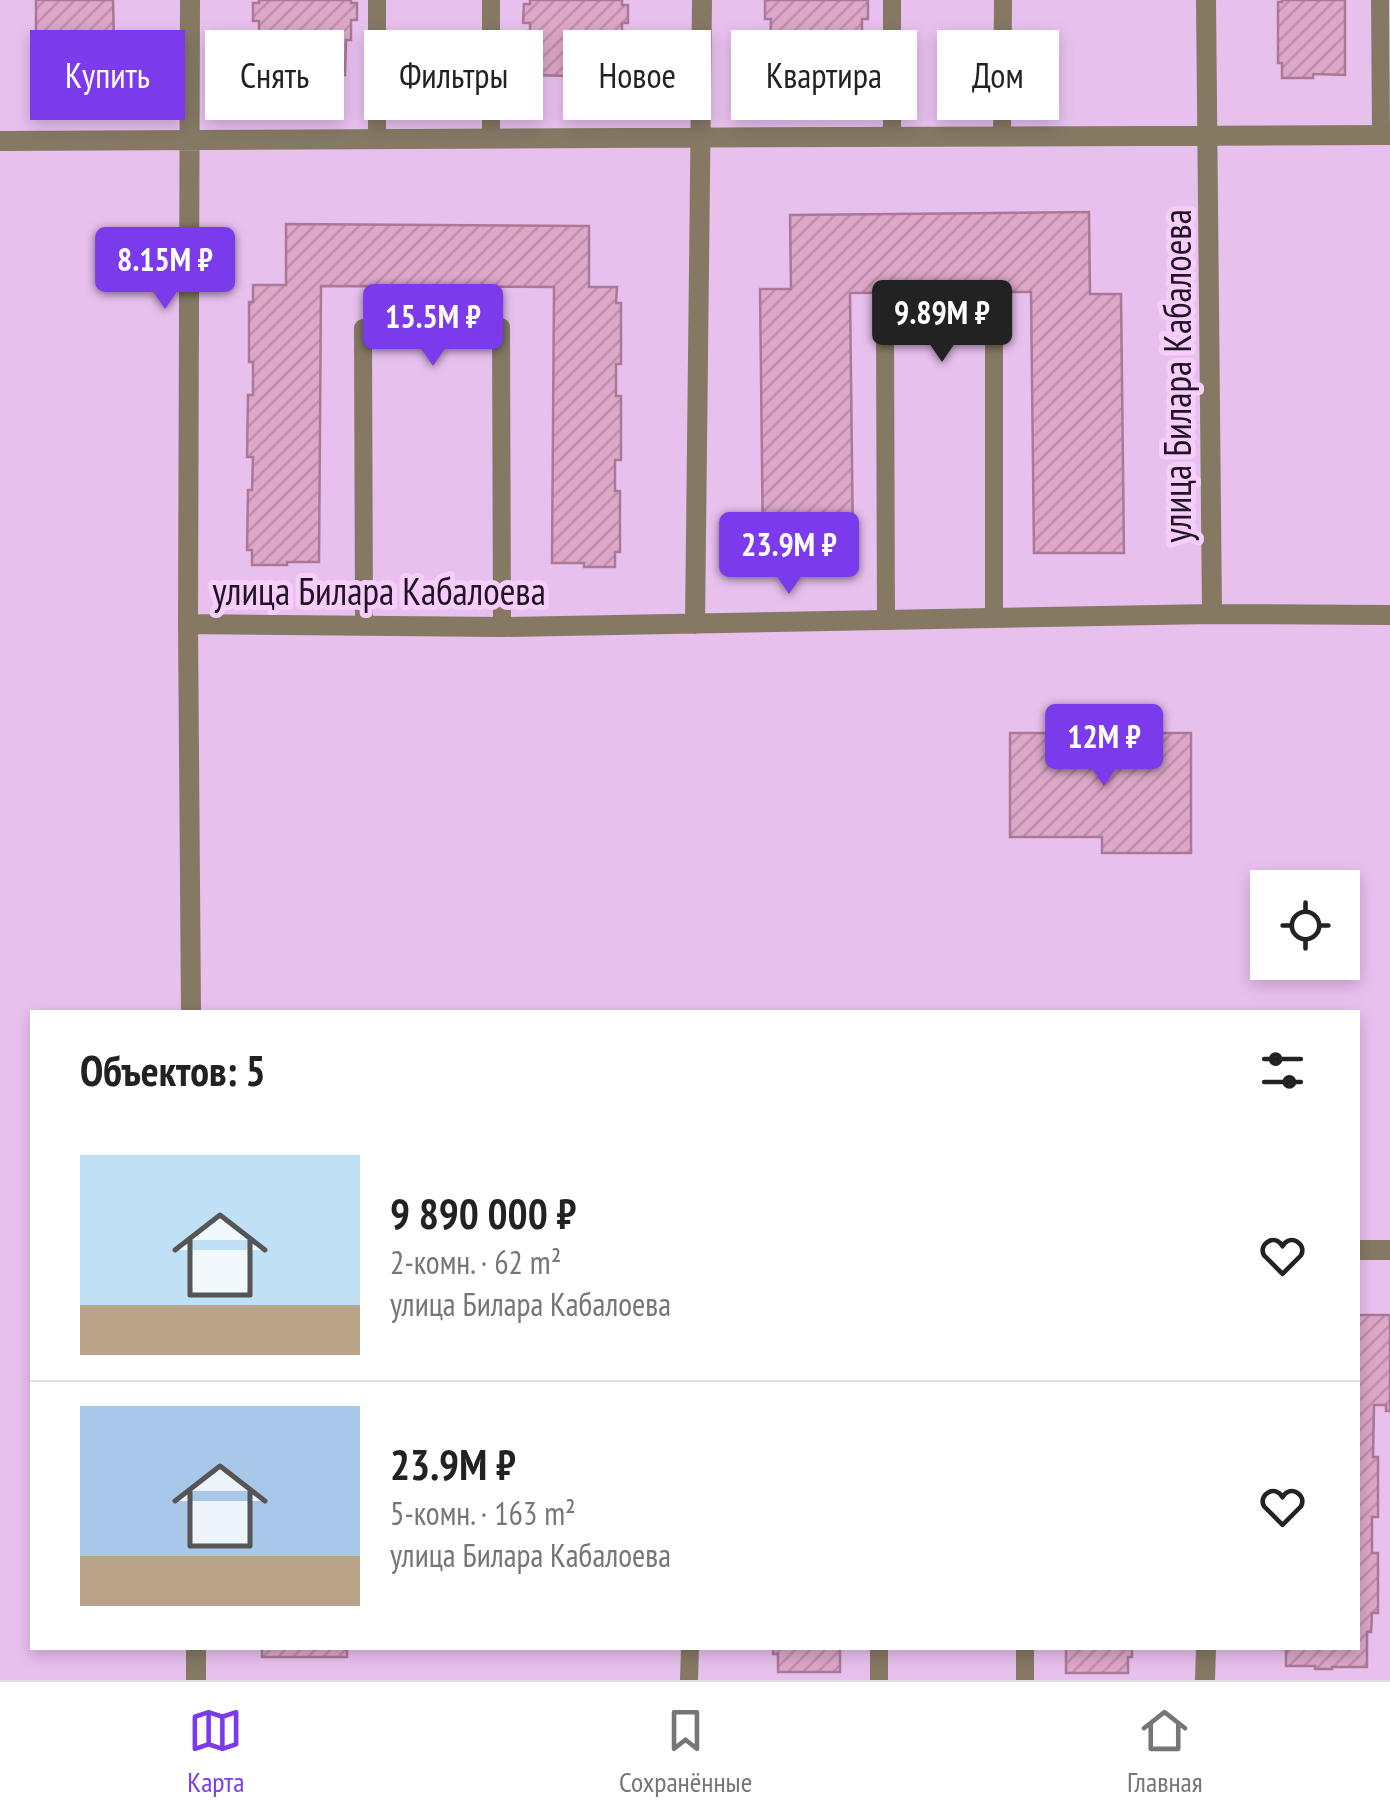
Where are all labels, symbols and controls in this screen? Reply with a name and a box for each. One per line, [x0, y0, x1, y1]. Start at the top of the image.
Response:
chip: Купить [30, 30, 185, 120]
chip: Снять [205, 30, 344, 120]
chip: Фильтры [364, 30, 543, 120]
chip: Новое [563, 30, 711, 120]
chip: Квартира [731, 30, 917, 120]
chip: Дом [937, 30, 1059, 120]
street label: улица Билара Кабалоева [1152, 209, 1201, 543]
pin: 8.15M ₽ [73, 227, 257, 312]
text: 8.15M ₽ [117, 238, 213, 280]
pin: 9.89M ₽ [850, 280, 1034, 365]
pin: 15.5M ₽ [341, 284, 525, 369]
text: 9.89M ₽ [894, 291, 990, 333]
text: 15.5M ₽ [385, 295, 481, 337]
pin: 23.9M ₽ [697, 512, 881, 597]
text: 23.9M ₽ [741, 523, 837, 565]
street label: улица Билара Кабалоева [212, 566, 546, 615]
pin: 12M ₽ [1034, 704, 1174, 789]
text: 12M ₽ [1067, 715, 1141, 757]
map controls [1250, 870, 1360, 980]
button: locate [1250, 870, 1360, 980]
text: Объектов: 5 [80, 1043, 266, 1098]
icon: filters [1255, 1043, 1310, 1098]
text: 9 890 000 ₽ [390, 1186, 576, 1241]
icon: home [160, 1195, 280, 1315]
icon: heart [1255, 1228, 1310, 1283]
text: 2-комн. · 62 m² [390, 1241, 561, 1283]
text: улица Билара Кабалоева [390, 1283, 671, 1325]
text: 23.9M ₽ [390, 1437, 516, 1492]
icon: home [160, 1446, 280, 1566]
icon: heart [1255, 1479, 1310, 1534]
text: 5-комн. · 163 m² [390, 1492, 576, 1534]
text: улица Билара Кабалоева [390, 1534, 671, 1576]
tab: Карта [187, 1703, 244, 1800]
tab: Сохранённые [619, 1703, 752, 1800]
tab: Главная [1127, 1703, 1203, 1800]

